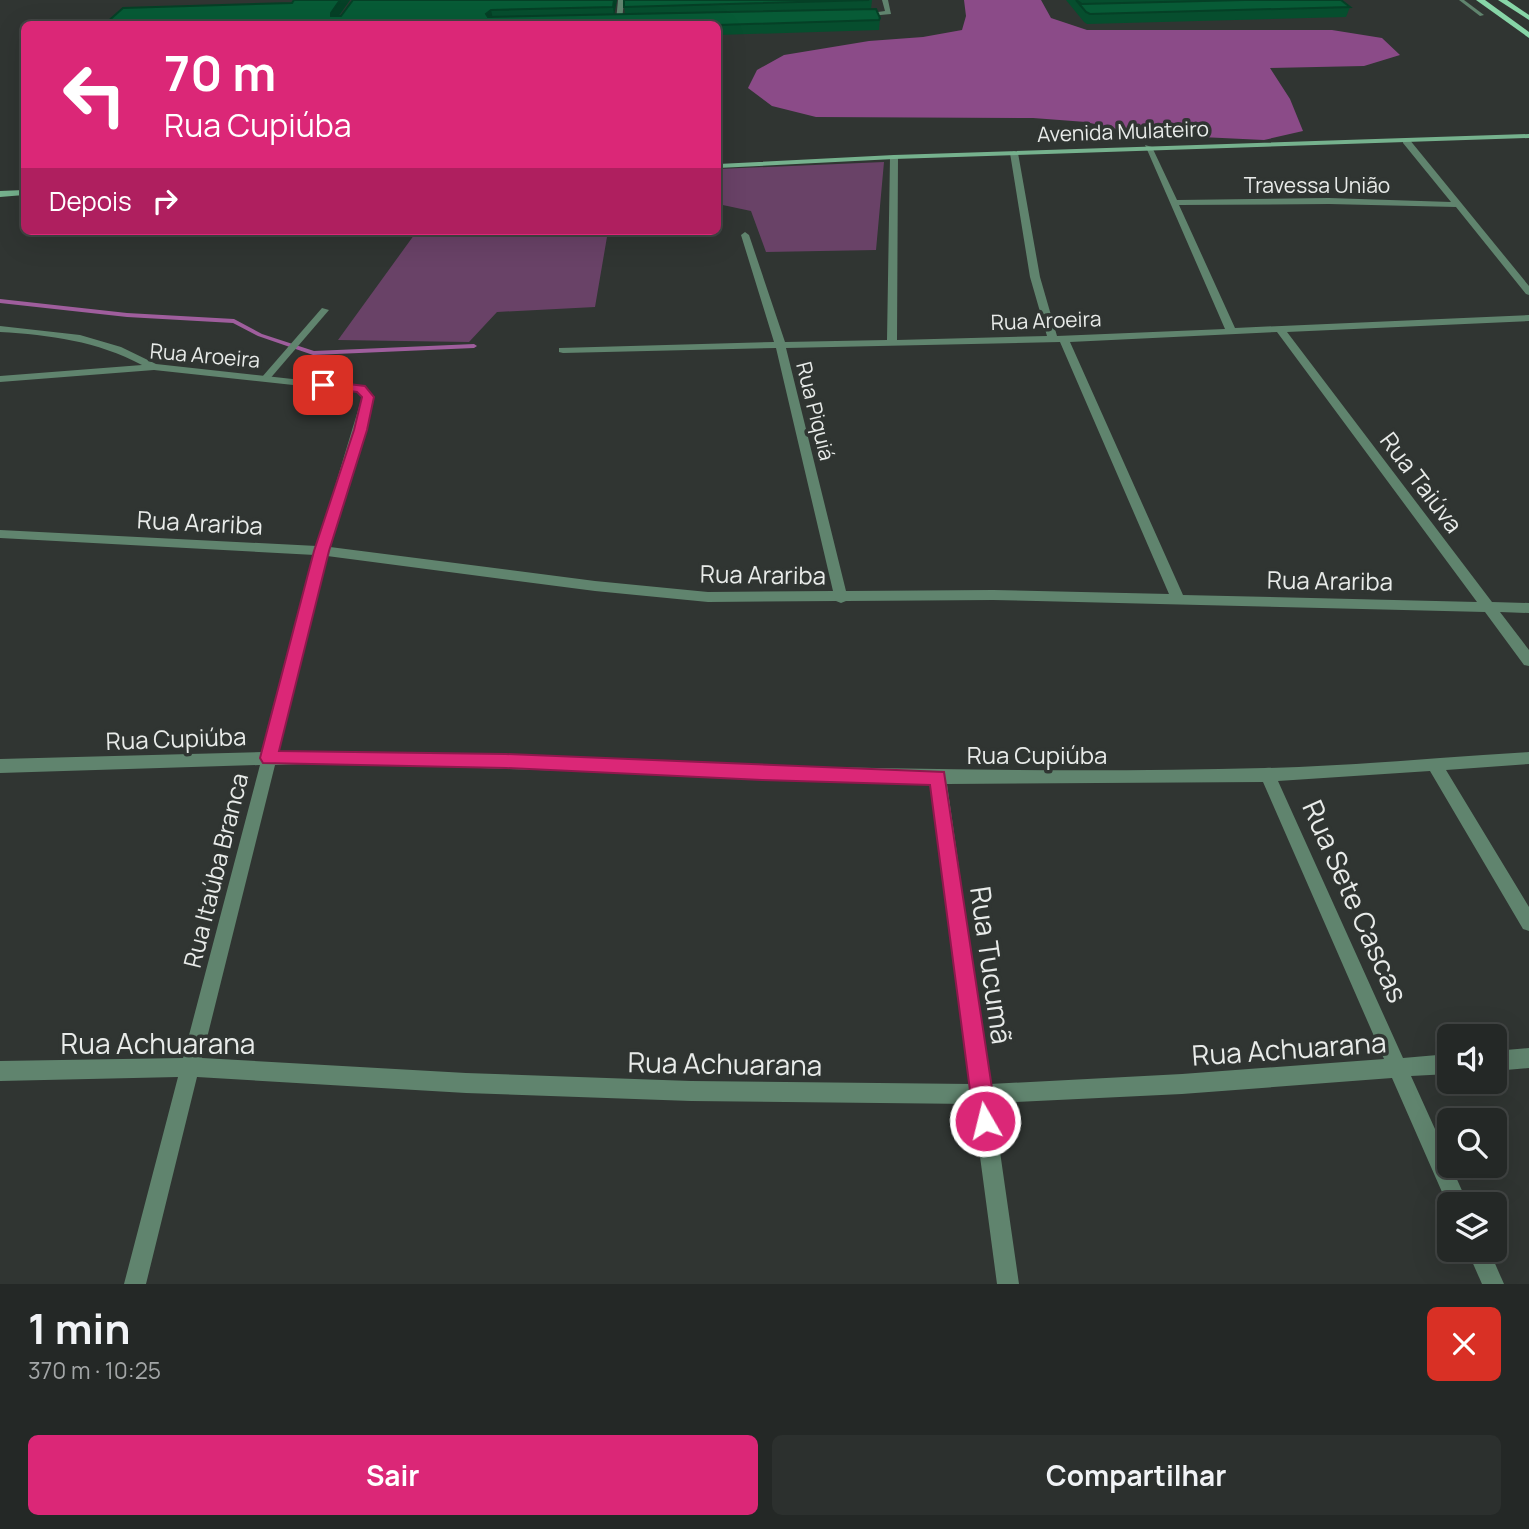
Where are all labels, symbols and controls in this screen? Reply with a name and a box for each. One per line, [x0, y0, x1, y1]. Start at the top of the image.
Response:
text: 70 m [164, 39, 276, 106]
icon: left [49, 49, 140, 140]
text: Rua Cupiúba [164, 103, 351, 147]
street label: Avenida Mulateiro [1037, 114, 1209, 148]
street label: Travessa União [1244, 171, 1390, 199]
icon: right [146, 182, 184, 220]
text: Depois [49, 183, 132, 219]
street label: Rua Aroeira [990, 304, 1102, 336]
street label: Rua Aroeira [149, 336, 261, 374]
pin [293, 355, 353, 415]
street label: Rua Piquiá [790, 359, 842, 463]
icon: arrive [304, 366, 342, 404]
street label: Rua Taiúva [1373, 425, 1471, 539]
street label: Rua Arariba [136, 502, 264, 542]
street label: Rua Arariba [700, 556, 826, 592]
street label: Rua Arariba [1267, 562, 1393, 598]
street label: Rua Cupiúba [105, 719, 247, 757]
street label: Rua Cupiúba [967, 738, 1107, 771]
street label: Rua Itaúba Branca [175, 769, 255, 971]
street label: Rua Sete Cascas [1294, 794, 1418, 1008]
street label: Rua Tucumã [962, 884, 1022, 1046]
street label: Rua Achuarana [1191, 1022, 1387, 1074]
street label: Rua Achuarana [61, 1024, 255, 1062]
map controls [1437, 1024, 1507, 1262]
button: sound [1437, 1024, 1507, 1094]
street label: Rua Achuarana [627, 1042, 823, 1084]
position arrow [948, 1084, 1022, 1158]
button: search [1437, 1108, 1507, 1178]
button: layers [1437, 1192, 1507, 1262]
text: 1 min [28, 1299, 131, 1357]
button: close [1427, 1307, 1501, 1381]
text: 370 m · 10:25 [28, 1354, 161, 1386]
button: Sair [28, 1435, 758, 1515]
button: Compartilhar [772, 1435, 1501, 1515]

